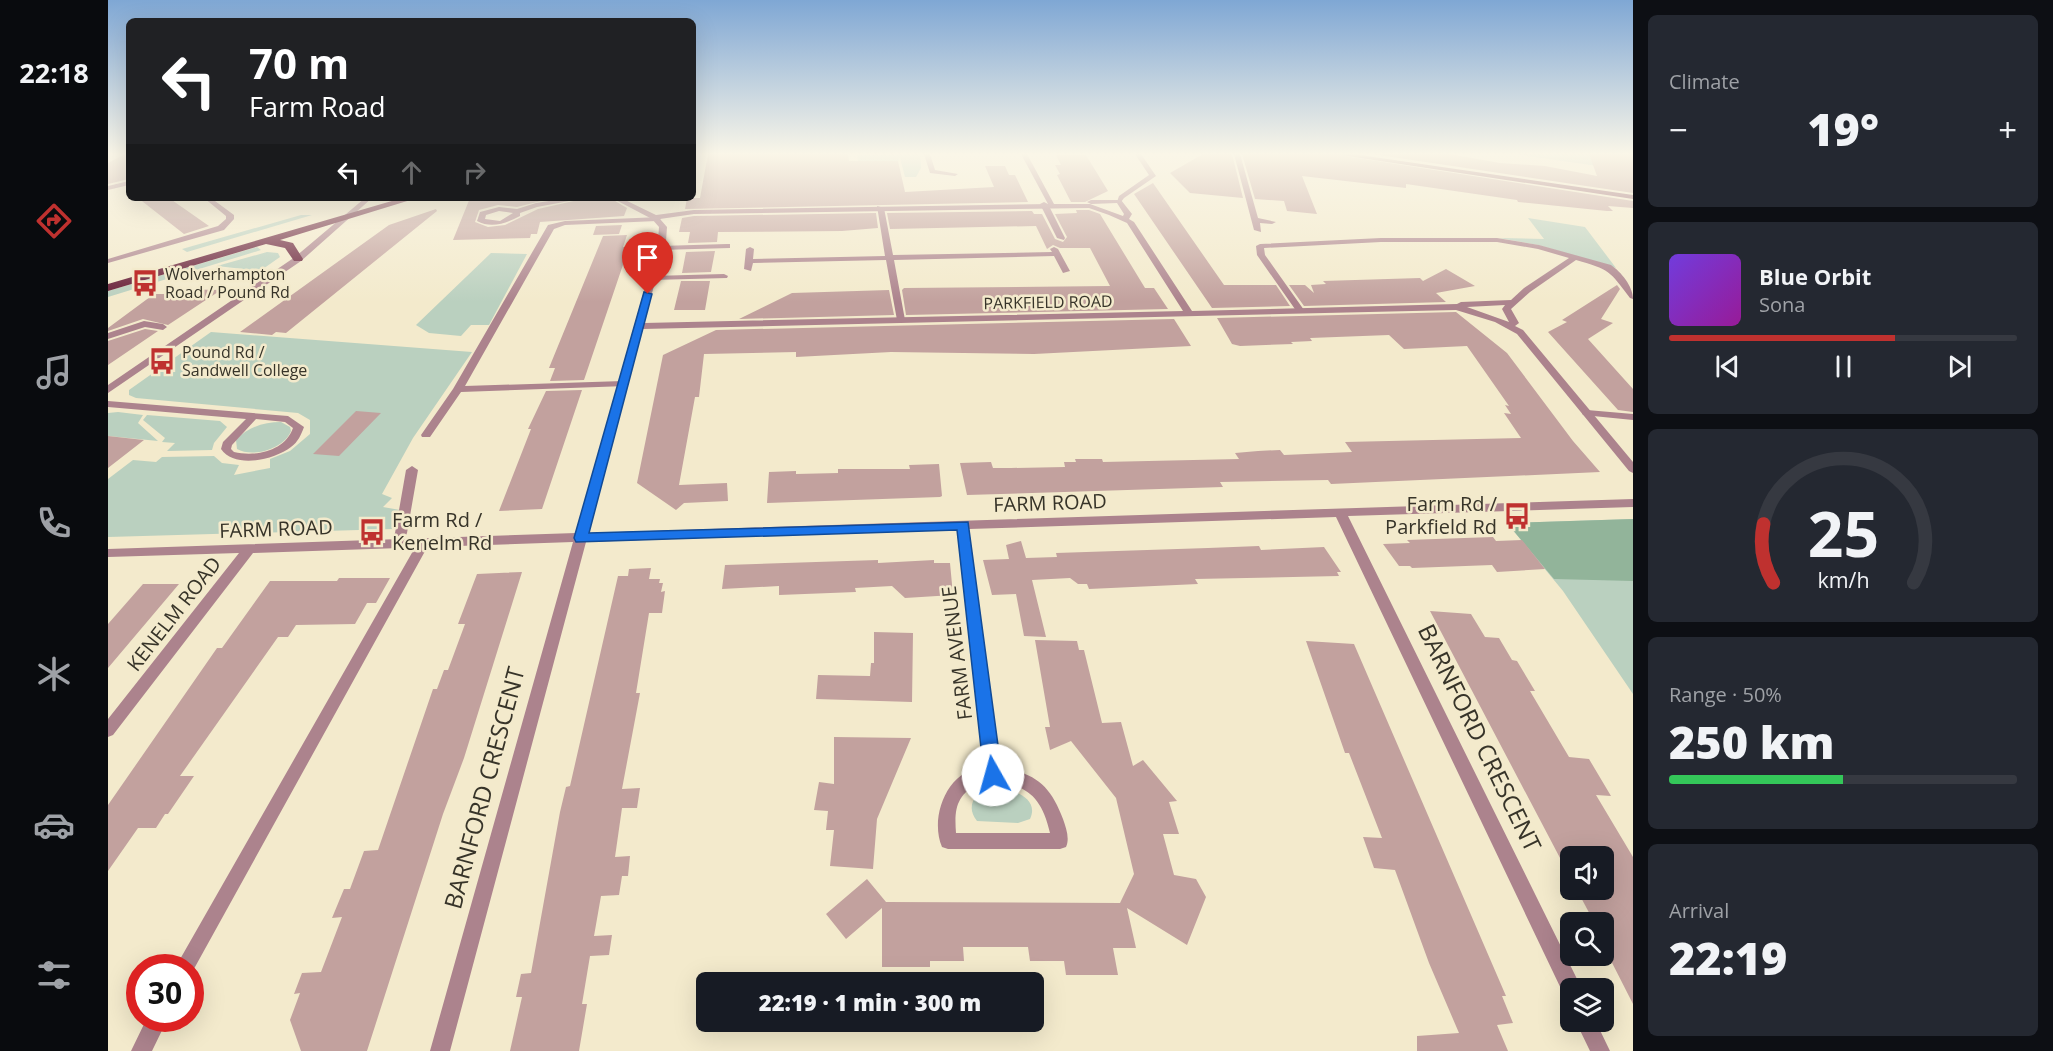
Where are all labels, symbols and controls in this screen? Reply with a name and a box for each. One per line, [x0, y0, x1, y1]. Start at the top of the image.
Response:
text: 70 m [249, 34, 349, 91]
icon: left [150, 42, 228, 120]
text: 22:18 [19, 54, 89, 91]
text: Climate [1669, 68, 1740, 95]
text: Farm Road [249, 88, 385, 125]
text: 19° [1807, 98, 1879, 159]
text: − [1669, 107, 1688, 152]
text: + [1998, 107, 2017, 152]
icon: left [332, 156, 365, 189]
icon: ahead [395, 156, 428, 189]
icon: right [458, 156, 491, 189]
icon: directions [33, 200, 75, 242]
pin [622, 232, 673, 294]
icon: arrive [631, 241, 664, 274]
text: Blue Orbit [1759, 261, 1871, 291]
place label: Wolverhampton Road / Pound Rd [165, 263, 290, 303]
bus stop icon: Wolverhampton Road / Pound Rd [130, 268, 160, 298]
street label: PARKFIELD ROAD [983, 290, 1113, 314]
text: Sona [1759, 291, 1805, 318]
place label: Pound Rd / Sandwell College [182, 341, 307, 381]
bus stop icon: Pound Rd / Sandwell College [147, 346, 177, 376]
icon: previous [1711, 350, 1744, 383]
icon: pause [1827, 350, 1860, 383]
icon: next [1943, 350, 1976, 383]
icon: music [33, 351, 75, 393]
street label: FARM ROAD [993, 487, 1107, 518]
place label: Farm Rd / Parkfield Rd [1385, 490, 1498, 540]
text: 25 [1807, 490, 1879, 575]
bus stop icon: Farm Rd / Parkfield Rd [1502, 501, 1532, 531]
icon: phone [33, 502, 75, 544]
place label: Farm Rd / Kenelm Rd [392, 506, 492, 556]
street label: FARM ROAD [219, 513, 333, 544]
bus stop icon: Farm Rd / Kenelm Rd [357, 517, 387, 547]
street label: KENELM ROAD [120, 551, 227, 676]
text: km/h [1817, 565, 1869, 594]
street label: FARM AVENUE [935, 584, 978, 722]
street label: BARNFORD CRESCENT [1411, 618, 1550, 857]
icon: climate [33, 653, 75, 695]
street label: BARNFORD CRESCENT [435, 663, 532, 912]
text: Range · 50% [1669, 681, 1782, 708]
text: 250 km [1669, 711, 1834, 772]
position arrow [961, 743, 1025, 807]
icon: car [33, 804, 75, 846]
map controls [1560, 846, 1614, 1032]
button: sound [1560, 846, 1614, 900]
text: Arrival [1669, 897, 1729, 924]
button: search [1560, 912, 1614, 966]
text: 22:19 [1669, 927, 1787, 988]
icon: filters [33, 954, 75, 996]
speed limit sign: 30 [126, 954, 204, 1032]
button: layers [1560, 978, 1614, 1032]
text: 22:19 · 1 min · 300 m [759, 987, 981, 1017]

